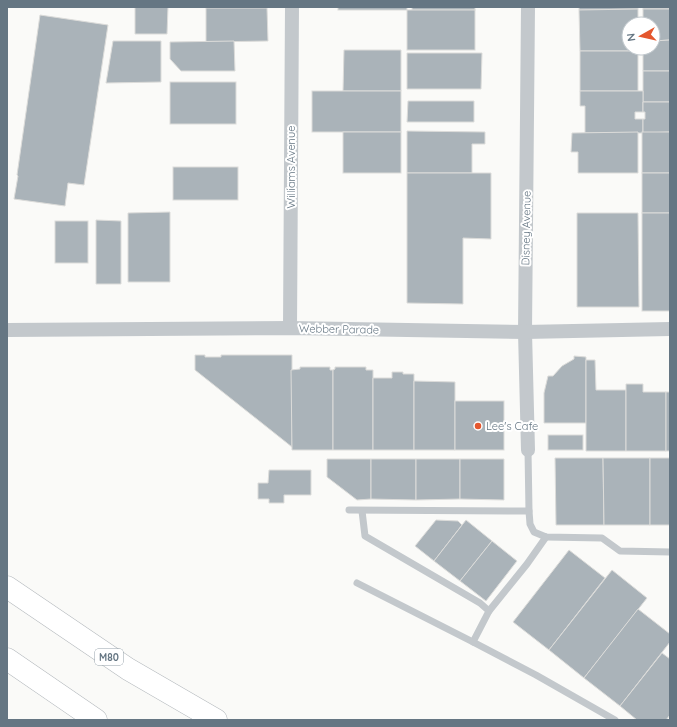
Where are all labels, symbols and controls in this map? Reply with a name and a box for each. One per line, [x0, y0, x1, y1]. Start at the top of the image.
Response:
north arrow [621, 16, 661, 56]
text: N [624, 32, 639, 42]
street label: Williams Avenue [284, 126, 298, 208]
street label: Disney Avenue [518, 190, 534, 266]
street label: Webber Parade [299, 321, 379, 337]
place label: Lee's Cafe [486, 419, 538, 433]
marker: Lee's Cafe [473, 421, 483, 431]
road number: M80 [95, 649, 123, 665]

